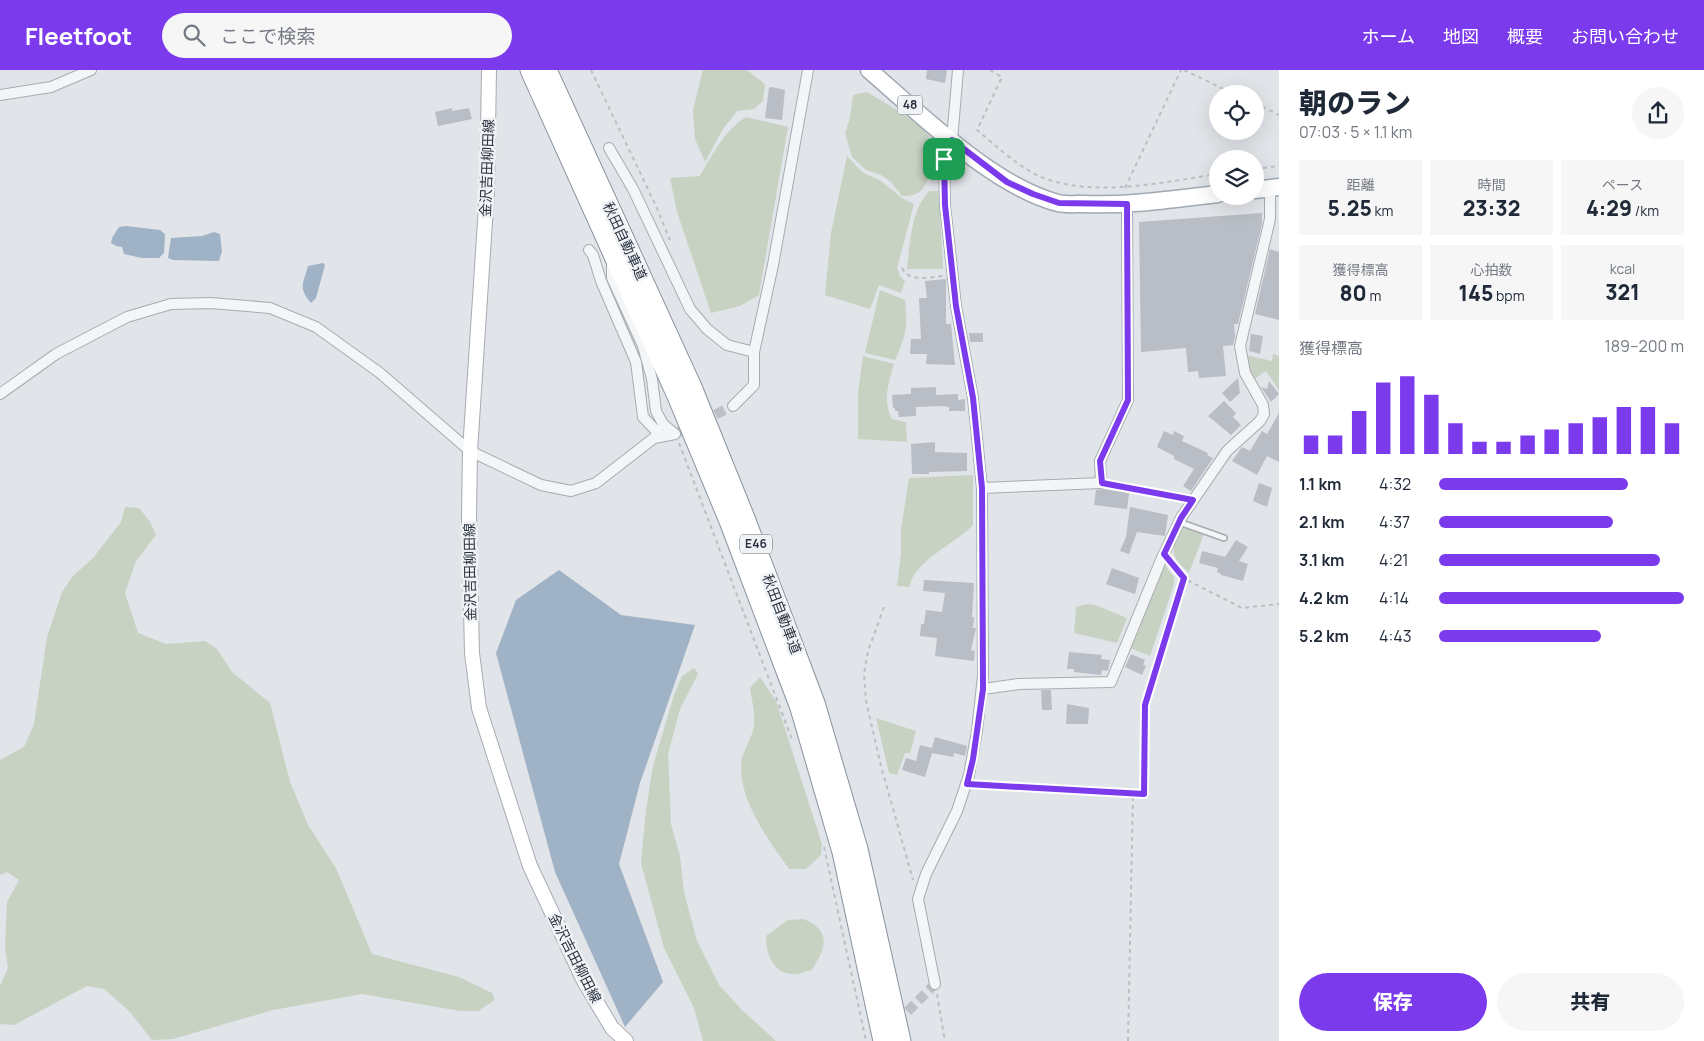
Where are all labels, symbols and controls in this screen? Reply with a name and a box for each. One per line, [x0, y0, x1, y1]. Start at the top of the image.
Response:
search box [162, 13, 512, 58]
text: Fleetfoot [25, 19, 132, 52]
icon: search [180, 21, 208, 49]
text: ここで検索 [220, 23, 315, 49]
text: ホーム [1362, 24, 1415, 48]
text: 地図 [1443, 24, 1479, 48]
text: 概要 [1507, 24, 1543, 48]
text: お問い合わせ [1571, 24, 1679, 48]
text: 朝のラン [1299, 83, 1411, 121]
map controls [1209, 85, 1264, 205]
button: locate [1209, 85, 1264, 140]
button: share [1632, 87, 1684, 139]
road number: 48 [898, 96, 922, 114]
street label: 金沢吉田柳田線 [475, 119, 498, 217]
text: 07:03 · 5 × 1.1 km [1299, 121, 1412, 143]
pin [923, 138, 965, 180]
icon: arrive [930, 145, 958, 173]
button: layers [1209, 150, 1264, 205]
text: 距離 [1347, 175, 1375, 194]
text: 時間 [1478, 175, 1506, 194]
text: ペース [1602, 175, 1643, 194]
text: 5.25 [1328, 194, 1372, 222]
text: 23:32 [1463, 194, 1520, 222]
text: 4:29 [1586, 194, 1632, 222]
street label: 秋田自動車道 [599, 199, 652, 283]
text: km [1372, 201, 1393, 220]
text: /km [1632, 201, 1659, 220]
text: kcal [1610, 259, 1635, 278]
text: 獲得標高 [1333, 260, 1389, 279]
text: 心拍数 [1471, 260, 1513, 279]
text: 321 [1605, 278, 1640, 306]
text: 80 [1340, 279, 1367, 307]
text: 145 [1458, 279, 1493, 307]
text: m [1367, 286, 1381, 305]
text: bpm [1493, 286, 1525, 305]
text: 189–200 m [1604, 335, 1684, 357]
text: 獲得標高 [1299, 337, 1363, 359]
text: 1.1 km [1299, 473, 1342, 495]
text: 4:32 [1379, 473, 1411, 495]
text: 2.1 km [1299, 511, 1345, 533]
text: 4:37 [1379, 511, 1410, 533]
street label: 金沢吉田柳田線 [459, 523, 480, 621]
road number: E46 [740, 534, 772, 554]
text: 3.1 km [1299, 549, 1344, 571]
text: 4:21 [1379, 549, 1409, 571]
street label: 秋田自動車道 [759, 571, 806, 656]
text: 4.2 km [1299, 587, 1349, 609]
text: 4:14 [1379, 587, 1409, 609]
text: 5.2 km [1299, 625, 1349, 647]
text: 4:43 [1379, 625, 1412, 647]
street label: 金沢吉田柳田線 [545, 910, 606, 1006]
button: 保存 [1299, 973, 1487, 1031]
button: 共有 [1497, 973, 1684, 1031]

